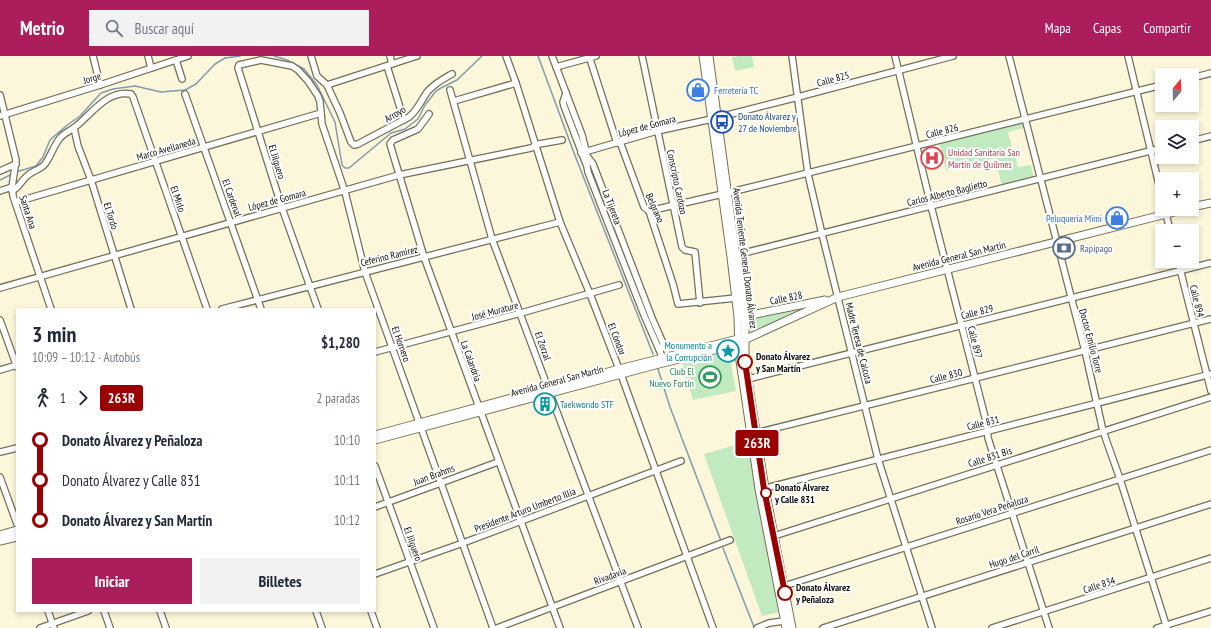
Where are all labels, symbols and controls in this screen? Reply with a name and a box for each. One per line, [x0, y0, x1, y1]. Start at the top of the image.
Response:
search box [89, 10, 369, 46]
text: Metrio [20, 16, 65, 40]
icon: search [103, 17, 125, 39]
text: Buscar aquí [135, 19, 194, 38]
text: Mapa [1045, 19, 1071, 37]
text: Capas [1093, 19, 1121, 37]
text: Compartir [1143, 19, 1191, 37]
street label: Calle 825 [815, 68, 851, 90]
north arrow [1155, 68, 1199, 112]
map controls [1155, 68, 1199, 268]
street label: Jorge [81, 69, 102, 87]
shop icon: Ferretería TC [685, 77, 711, 103]
place label: Ferretería TC [714, 84, 759, 97]
street label: Arroyo [382, 103, 408, 125]
bus stop icon: Donato Álvarez y 27 de Noviembre [709, 109, 735, 135]
place label: Donato Álvarez y 27 de Noviembre [738, 110, 797, 135]
street label: López de Gomara [617, 112, 677, 140]
button: layers [1155, 120, 1199, 164]
street label: Calle 826 [924, 121, 960, 141]
street label: Marco Avellaneda [135, 134, 197, 164]
street label: El Jilguero [266, 143, 288, 181]
hospital icon: Unidad Sanitaria San Martín de Quilmes [919, 145, 945, 171]
place label: Unidad Sanitaria San Martín de Quilmes [948, 146, 1020, 171]
street label: Conscripto Cardozo [664, 148, 690, 216]
button: + [1155, 172, 1199, 216]
street label: El Cardenal [219, 177, 245, 219]
street label: Carlos Alberto Baglietto [906, 177, 988, 209]
street label: El Mirlo [168, 184, 188, 214]
street label: López de Gomara [247, 186, 307, 214]
street label: Avenida Teniente General Donato Álvarez [730, 187, 760, 329]
street label: La Tijereta [599, 188, 625, 226]
street label: Belgrano [643, 191, 667, 225]
street label: Santa Ana [17, 194, 39, 230]
street label: El Tordo [101, 201, 121, 231]
shop icon: Peluquería Mimi [1104, 205, 1130, 231]
place label: Peluquería Mimi [1046, 212, 1102, 225]
button: − [1155, 224, 1199, 268]
bank icon: Rapipago [1051, 235, 1077, 261]
street label: Avenida General San Martín [911, 238, 1007, 274]
place label: Rapipago [1080, 242, 1112, 255]
street label: Ceferino Ramírez [359, 243, 419, 269]
street label: Calle 894 [1187, 283, 1207, 319]
street label: Calle 828 [769, 288, 803, 308]
street label: José Murature [469, 299, 520, 324]
street label: Madre Teresa de Calcuta [843, 301, 875, 385]
street label: Calle 829 [959, 302, 995, 322]
street label: Doctor Emilio Torre [1076, 307, 1106, 375]
text: 3 min [32, 320, 76, 348]
street label: El Cóndor [605, 321, 629, 357]
street label: Calle 897 [965, 324, 985, 360]
street label: El Hornero [389, 325, 413, 363]
street label: El Zorzal [532, 330, 554, 363]
text: $1,280 [321, 333, 360, 352]
place icon: Monumento a la Corrupción [715, 338, 741, 364]
street label: La Calandria [458, 339, 484, 383]
place label: Monumento a la Corrupción [664, 339, 712, 364]
text: 10:09 – 10:12 · Autobús [32, 349, 140, 366]
place label: Donato Álvarez y San Martín [755, 350, 810, 375]
marker: Donato Álvarez y San Martín [737, 354, 753, 370]
street label: Avenida General San Martín [509, 362, 605, 400]
sports icon: Club El Nuevo Fortín [697, 364, 723, 390]
place label: Club El Nuevo Fortín [649, 365, 695, 390]
street label: Calle 830 [928, 366, 964, 386]
icon: walk [32, 387, 54, 409]
icon: forward [72, 387, 94, 409]
text: 263R [108, 389, 135, 407]
text: 1 [60, 390, 66, 407]
text: 2 paradas [317, 390, 360, 407]
building icon: Taekwondo STF [532, 391, 558, 417]
place label: Taekwondo STF [560, 398, 614, 411]
street label: Calle 831 [965, 413, 1001, 433]
line badge: 263R [729, 430, 785, 456]
text: Donato Álvarez y Peñaloza [62, 431, 202, 450]
text: 10:10 [334, 432, 360, 449]
text: 263R [743, 434, 771, 452]
street label: Calle 831 Bis [966, 444, 1014, 470]
street label: Juan Brahms [411, 461, 457, 489]
text: Donato Álvarez y Calle 831 [62, 471, 201, 490]
text: 10:11 [334, 472, 360, 489]
place label: Donato Álvarez y Calle 831 [774, 481, 829, 506]
street label: Presidente Arturo Umberto Illia [472, 485, 578, 535]
marker: Donato Álvarez y Calle 831 [760, 487, 772, 499]
street label: Rosario Vera Peñaloza [954, 492, 1030, 528]
text: Donato Álvarez y San Martín [62, 511, 212, 530]
text: 10:12 [334, 512, 360, 529]
street label: El Jilguero [401, 525, 425, 563]
street label: Hugo del Carril [987, 543, 1041, 571]
button: Iniciar [32, 558, 192, 604]
button: Billetes [200, 558, 360, 604]
street label: Rivadavia [592, 564, 628, 588]
street label: Calle 834 [1081, 574, 1117, 596]
place label: Donato Álvarez y Peñaloza [795, 581, 850, 606]
marker: Donato Álvarez y Peñaloza [777, 585, 793, 601]

